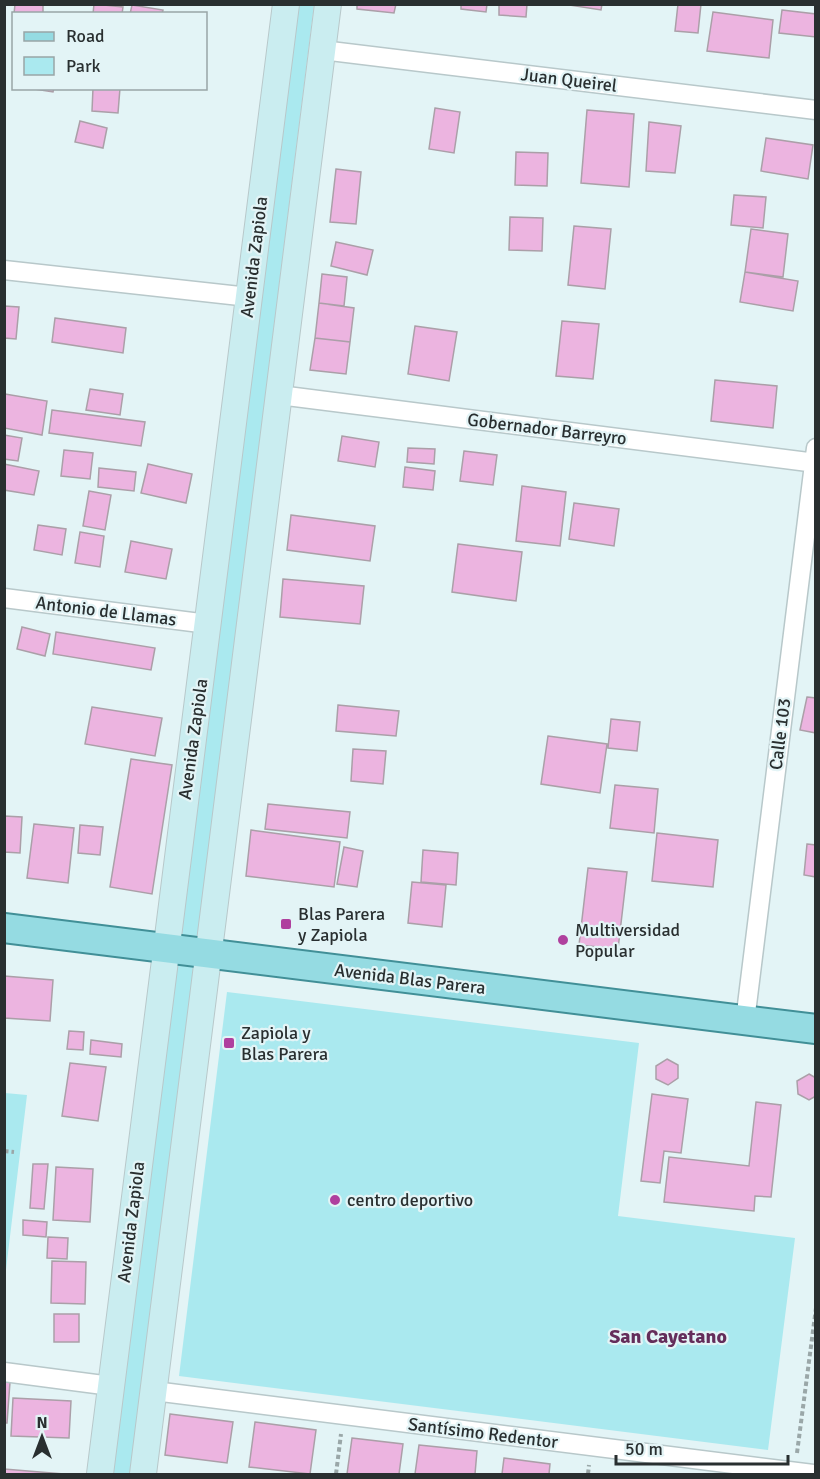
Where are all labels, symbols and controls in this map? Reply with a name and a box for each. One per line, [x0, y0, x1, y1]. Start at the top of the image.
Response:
legend [12, 12, 207, 90]
text: Road [66, 25, 105, 47]
text: Park [66, 55, 101, 77]
street label: Juan Queirel [520, 63, 618, 97]
street label: Avenida Zapiola [236, 195, 272, 319]
street label: Gobernador Barreyro [466, 408, 628, 450]
street label: Antonio de Llamas [34, 591, 178, 631]
street label: Avenida Zapiola [174, 677, 212, 801]
street label: Calle 103 [765, 697, 795, 771]
place label: Blas Parera y Zapiola [298, 903, 385, 946]
marker: Blas Parera y Zapiola [279, 917, 293, 931]
place label: Multiversidad Popular [575, 919, 680, 962]
marker: Multiversidad Popular [556, 933, 570, 947]
street label: Avenida Blas Parera [333, 959, 487, 999]
place label: Zapiola y Blas Parera [241, 1022, 328, 1065]
marker: Zapiola y Blas Parera [222, 1036, 236, 1050]
street label: Avenida Zapiola [113, 1160, 149, 1284]
place label: centro deportivo [347, 1189, 473, 1211]
marker: centro deportivo [328, 1193, 342, 1207]
district label: San Cayetano [609, 1324, 727, 1349]
north arrow [12, 1407, 72, 1467]
text: N [36, 1413, 48, 1433]
street label: Santísimo Redentor [407, 1413, 560, 1453]
scale bar [616, 1428, 788, 1466]
text: 50 m [625, 1438, 663, 1460]

